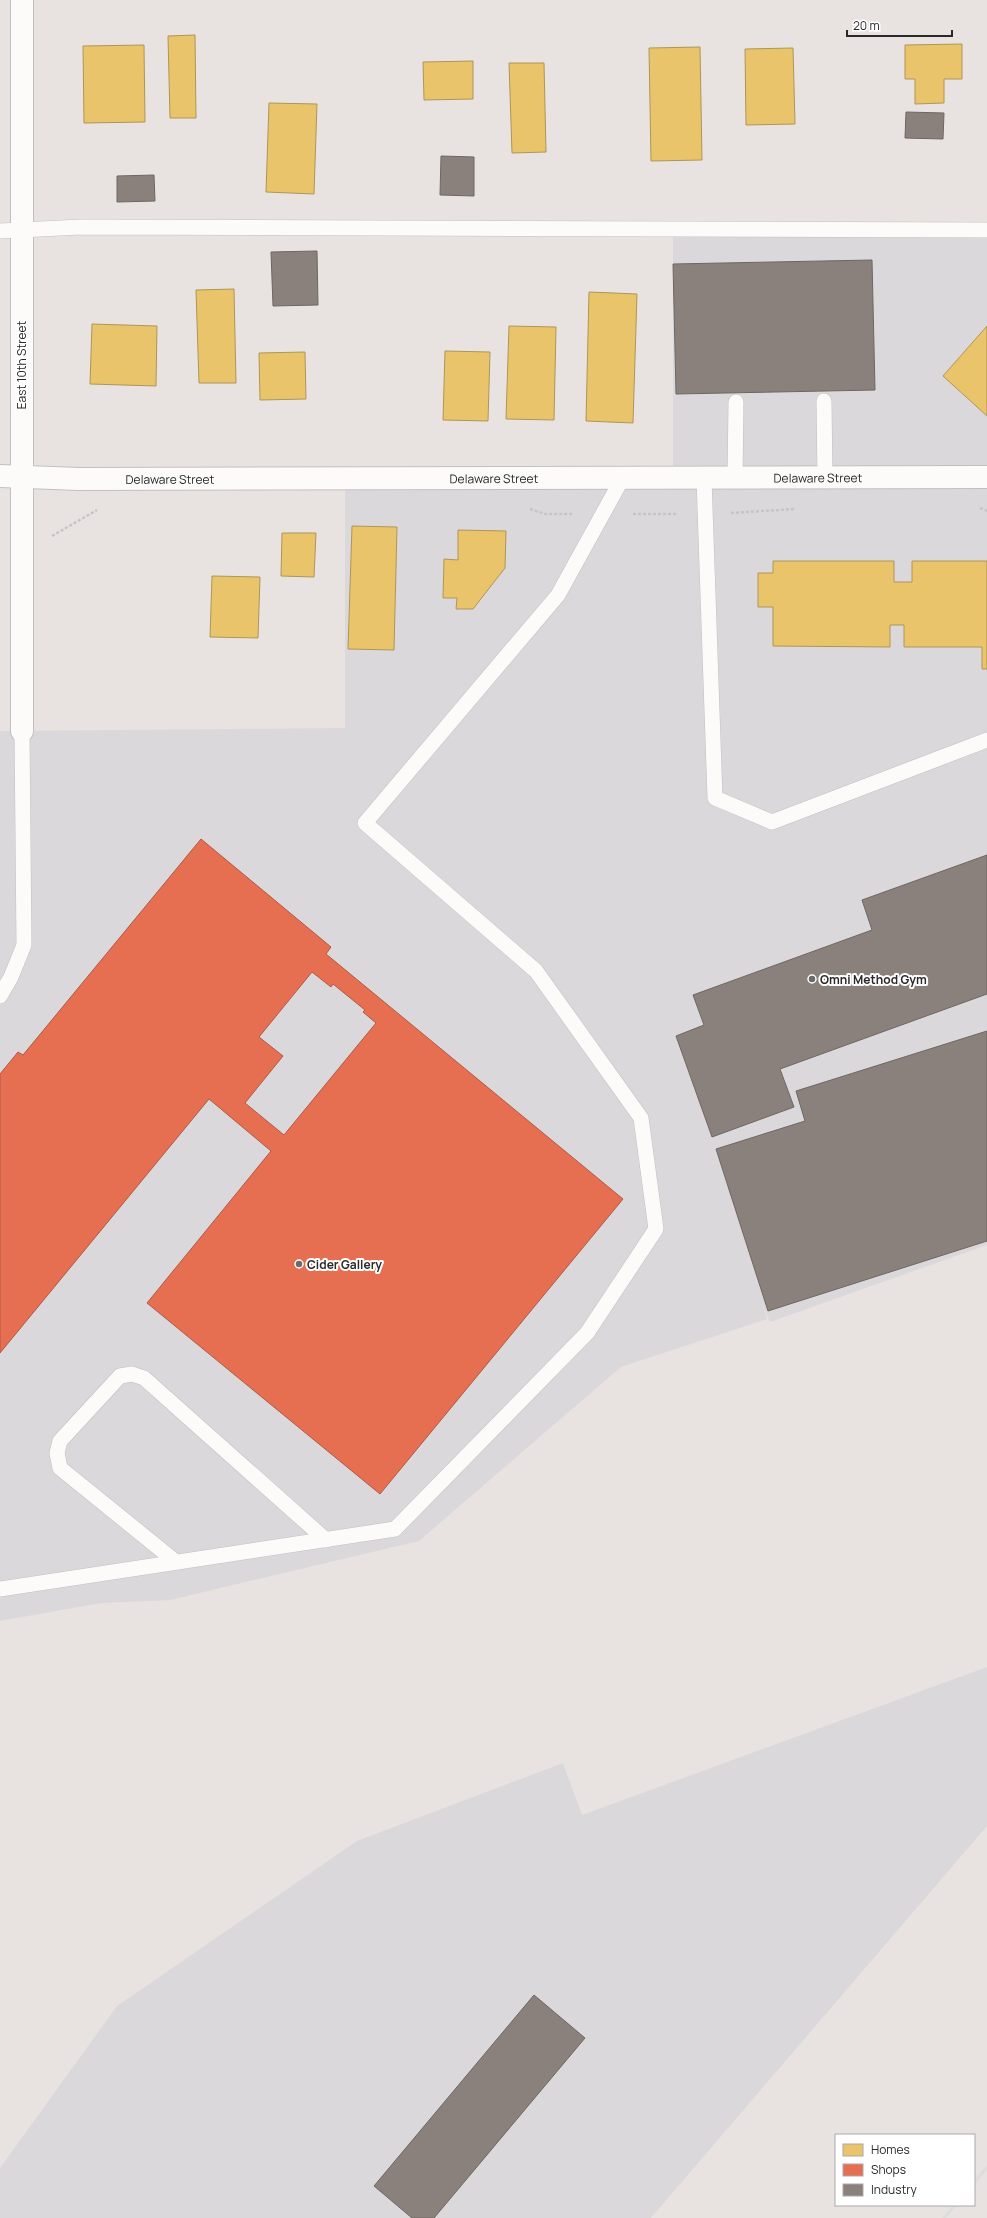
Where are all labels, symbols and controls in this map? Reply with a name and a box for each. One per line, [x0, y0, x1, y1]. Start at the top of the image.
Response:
scale bar [847, 12, 952, 38]
text: 20 m [853, 17, 880, 34]
street label: East 10th Street [13, 321, 30, 409]
street label: Delaware Street [450, 469, 539, 487]
street label: Delaware Street [774, 469, 863, 486]
street label: Delaware Street [126, 470, 215, 487]
place label: Omni Method Gym [820, 971, 927, 988]
marker: Omni Method Gym [807, 974, 817, 984]
place label: Cider Gallery [307, 1256, 382, 1273]
marker: Cider Gallery [294, 1259, 304, 1269]
legend [835, 2134, 975, 2206]
text: Homes [871, 2141, 910, 2158]
text: Shops [871, 2161, 906, 2178]
text: Industry [871, 2181, 917, 2198]

